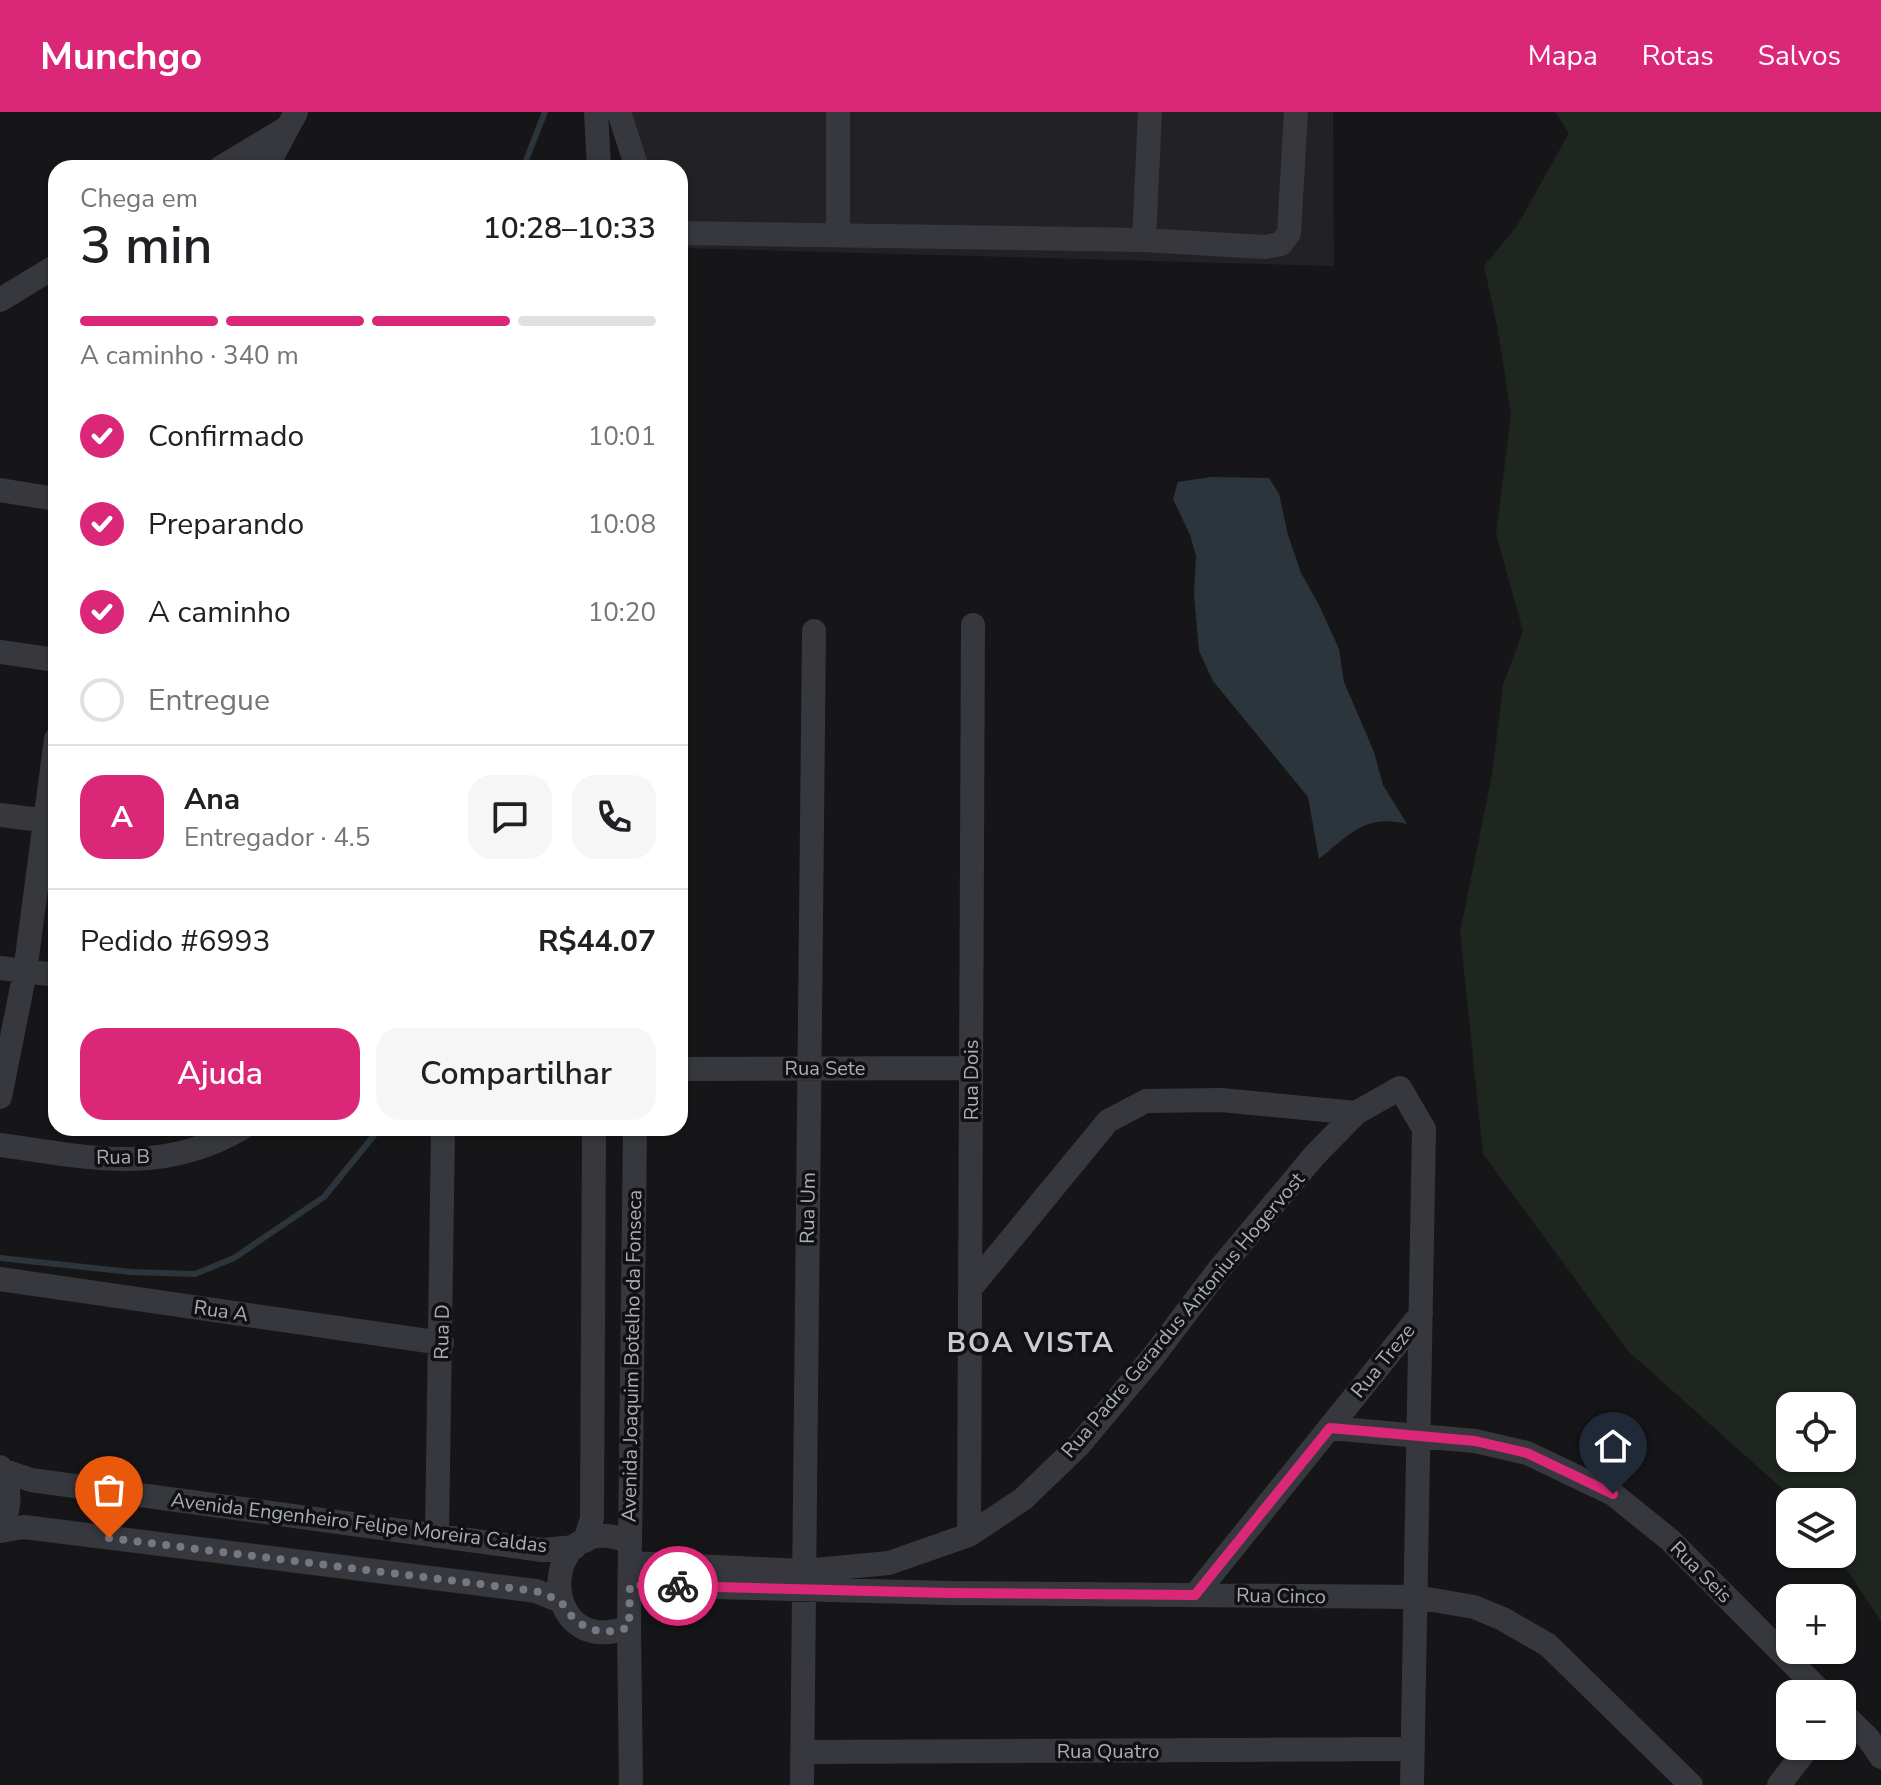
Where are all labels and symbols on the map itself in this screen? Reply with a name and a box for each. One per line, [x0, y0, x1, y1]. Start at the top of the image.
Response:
street label: Rua Dois [958, 1040, 985, 1120]
street label: Rua Sete [785, 1055, 865, 1082]
street label: Rua B [96, 1143, 150, 1171]
street label: Rua Padre Gerardus Antonius Hogervost [1055, 1166, 1311, 1464]
street label: Rua Um [794, 1172, 822, 1244]
street label: Avenida Joaquim Botelho da Fonseca [616, 1190, 648, 1522]
street label: Rua A [192, 1294, 250, 1328]
street label: Rua D [428, 1304, 456, 1360]
street label: Rua Treze [1345, 1318, 1421, 1404]
district label: BOA VISTA [947, 1324, 1115, 1362]
pin [1579, 1412, 1647, 1494]
pin [75, 1456, 143, 1538]
street label: Avenida Engenheiro Felipe Moreira Caldas [169, 1487, 549, 1559]
street label: Rua Seis [1664, 1535, 1738, 1609]
courier [638, 1546, 718, 1626]
street label: Rua Cinco [1236, 1582, 1326, 1610]
street label: Rua Quatro [1057, 1738, 1159, 1765]

